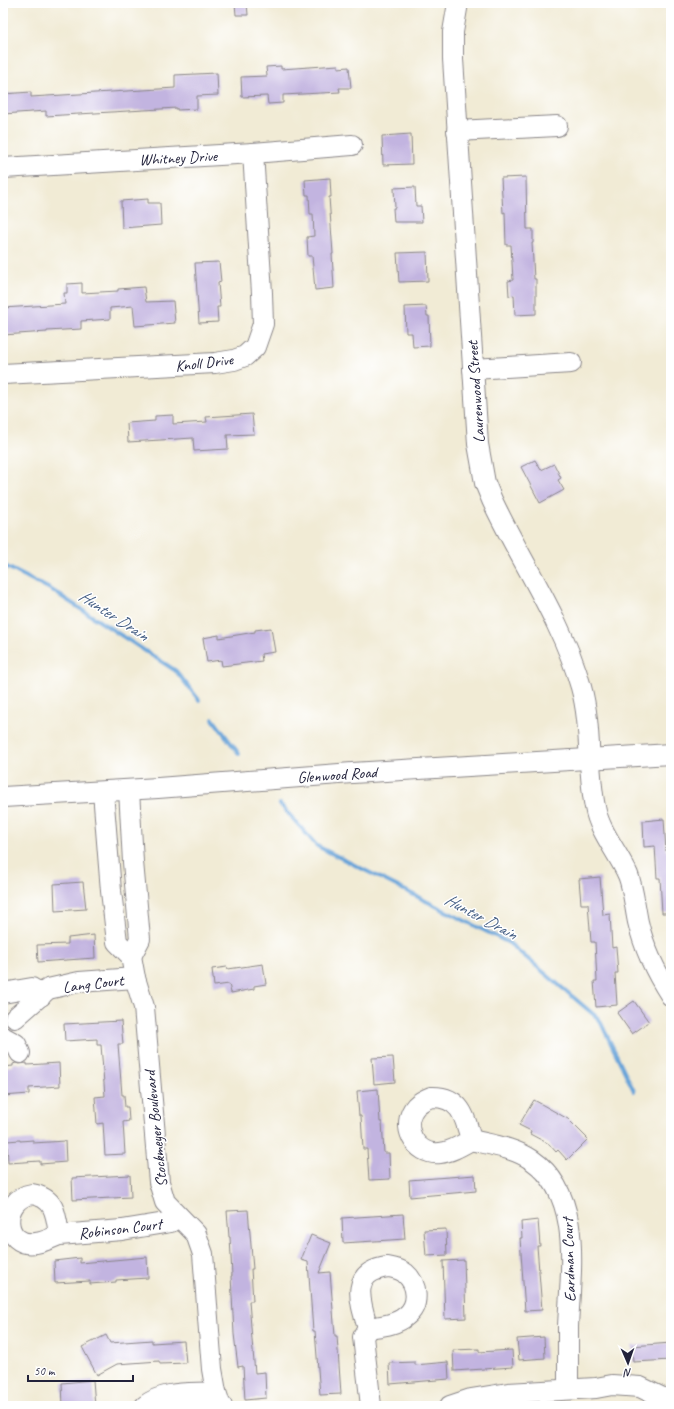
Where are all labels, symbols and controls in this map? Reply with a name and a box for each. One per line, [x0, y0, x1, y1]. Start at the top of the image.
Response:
street label: Whitney Drive [139, 146, 219, 170]
street label: Laurenwood Street [462, 339, 490, 444]
street label: Knoll Drive [174, 349, 236, 376]
water label: Hunter Drain [75, 585, 154, 646]
street label: Glenwood Road [297, 762, 380, 788]
water label: Hunter Drain [441, 889, 522, 945]
street label: Lang Court [62, 970, 126, 998]
street label: Stockmeyer Boulevard [140, 1067, 172, 1188]
street label: Robinson Court [77, 1214, 166, 1244]
street label: Eardman Court [557, 1215, 580, 1302]
north arrow [608, 1343, 648, 1383]
scale bar [28, 1357, 133, 1383]
text: 50 m [34, 1363, 56, 1379]
text: N [623, 1366, 632, 1380]

